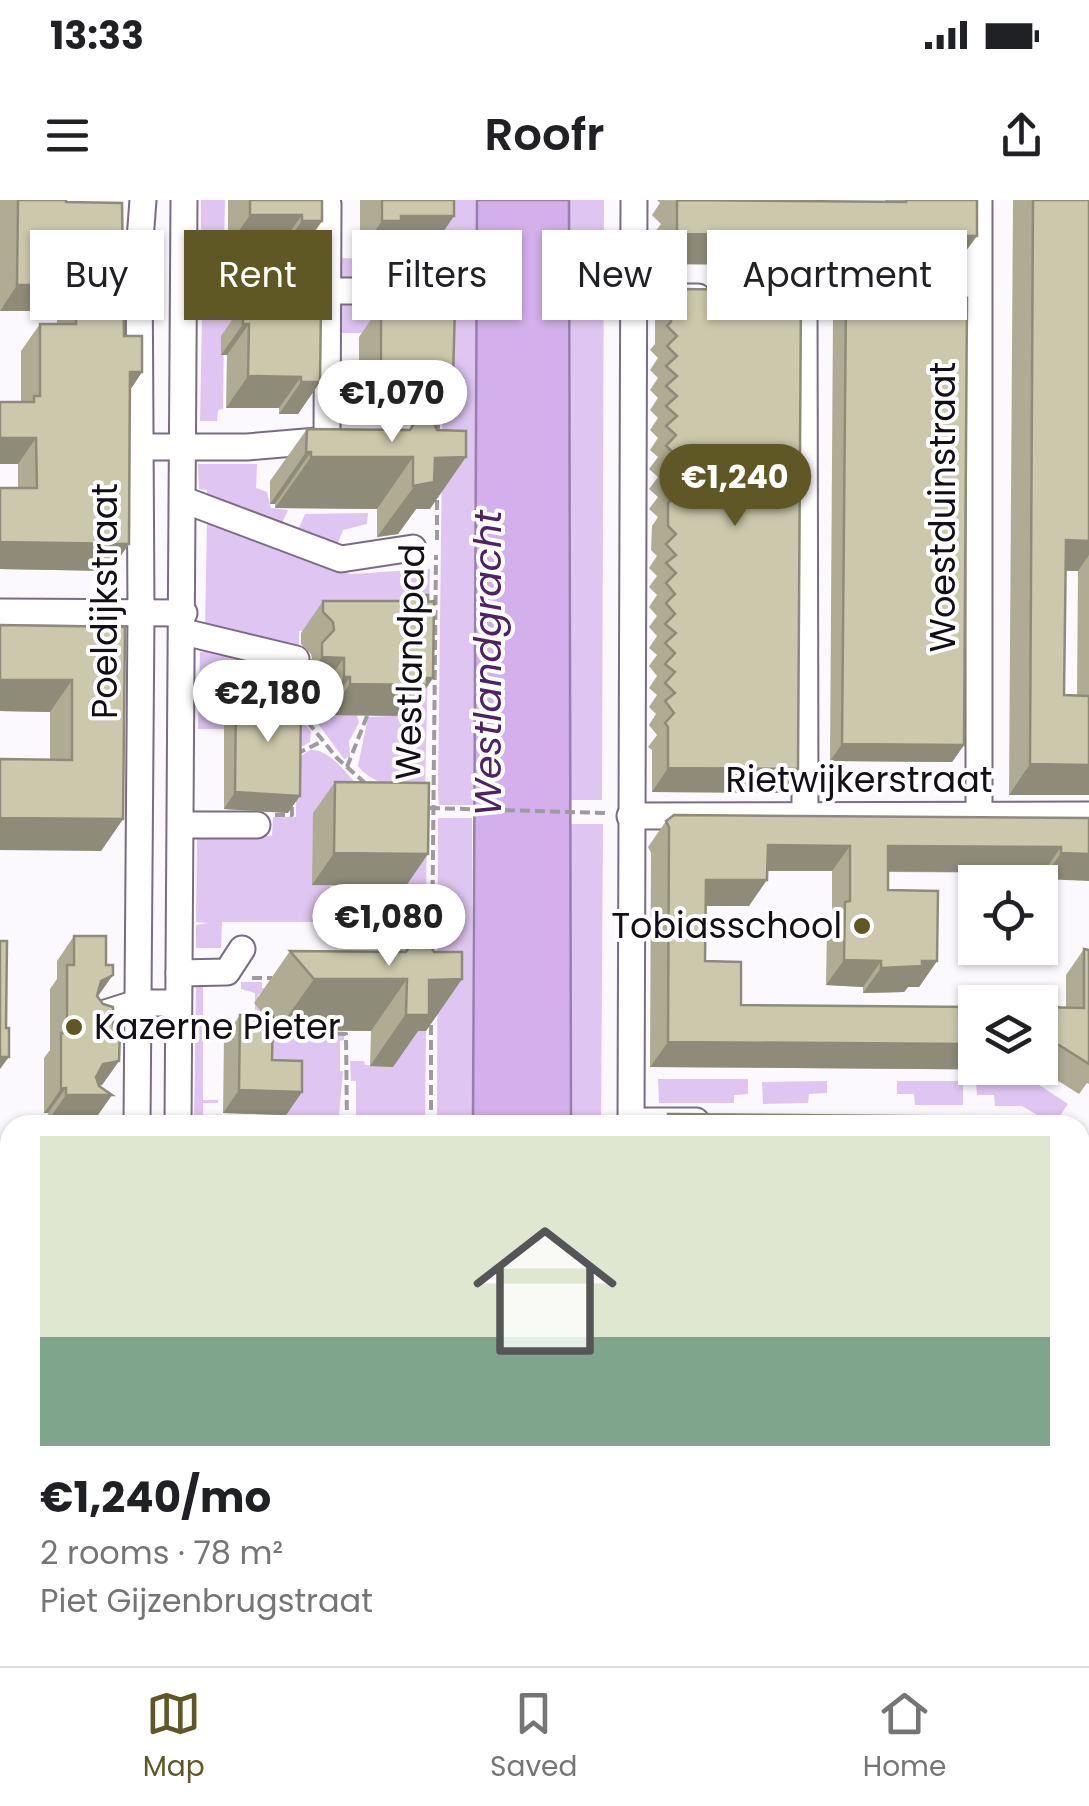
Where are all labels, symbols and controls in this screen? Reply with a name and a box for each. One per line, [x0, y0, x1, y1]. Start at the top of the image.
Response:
text: 13:33 [50, 9, 144, 62]
text: Roofr [485, 103, 604, 166]
icon: menu [40, 108, 95, 163]
icon: share [994, 108, 1049, 163]
chip: Buy [30, 230, 164, 320]
chip: Rent [184, 230, 332, 320]
chip: Filters [352, 230, 522, 320]
chip: New [542, 230, 687, 320]
chip: Apartment [707, 230, 967, 320]
pin: €1,070 [311, 360, 473, 445]
street label: Woestduinstraat [918, 362, 967, 652]
text: €1,070 [339, 370, 445, 415]
pin: €1,240 [654, 444, 816, 529]
text: €1,240 [681, 454, 789, 499]
street label: Poeldijkstraat [80, 483, 129, 719]
water label: Westlandgracht [461, 509, 514, 816]
street label: Westlandpad [383, 543, 436, 780]
pin: €2,180 [187, 660, 349, 745]
text: €2,180 [215, 670, 321, 715]
street label: Rietwijkerstraat [725, 755, 993, 804]
map controls [958, 865, 1058, 1085]
button: locate [958, 865, 1058, 965]
pin: €1,080 [308, 884, 470, 969]
text: €1,080 [334, 894, 444, 939]
place label: Tobiasschool [611, 901, 842, 950]
marker: Tobiasschool [851, 915, 873, 937]
button: layers [958, 985, 1058, 1085]
place label: Kazerne Pieter [94, 1002, 341, 1051]
marker: Kazerne Pieter [63, 1016, 85, 1038]
icon: home [455, 1201, 635, 1381]
text: €1,240/mo [40, 1468, 271, 1527]
text: 2 rooms · 78 m² [40, 1530, 283, 1575]
text: Piet Gijzenbrugstraat [40, 1578, 373, 1623]
tab: Map [143, 1686, 205, 1788]
tab: Saved [490, 1686, 577, 1788]
tab: Home [863, 1686, 946, 1788]

